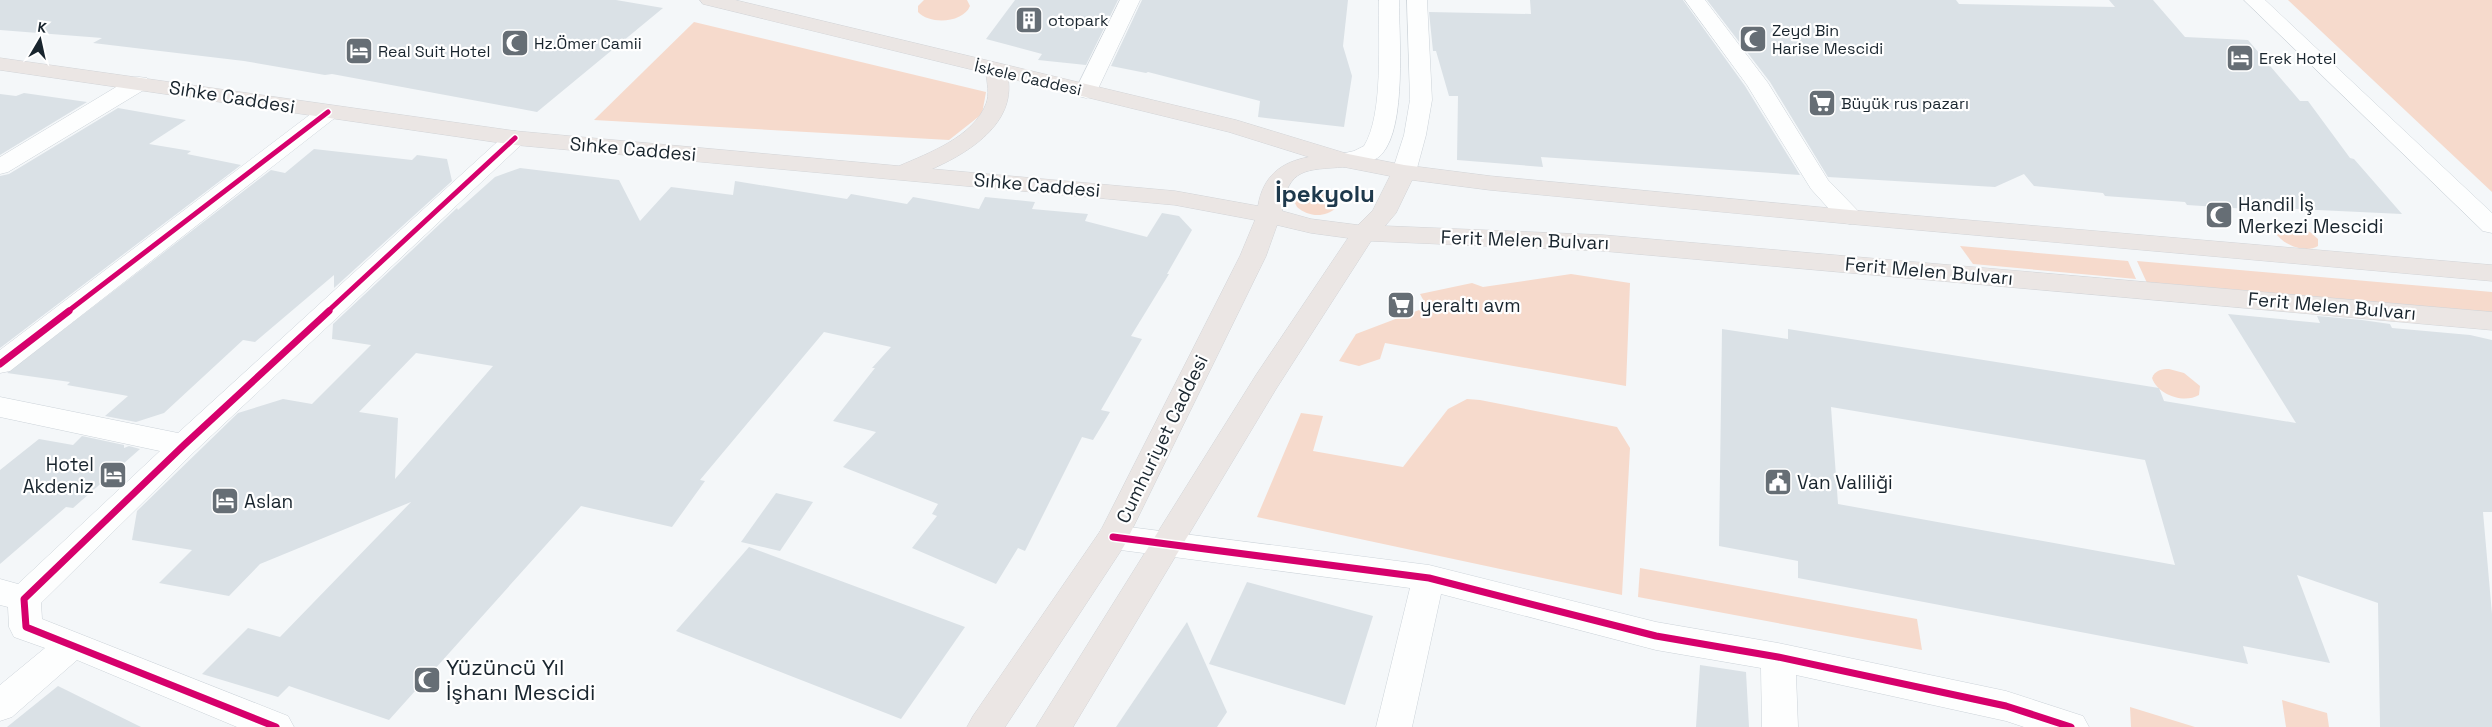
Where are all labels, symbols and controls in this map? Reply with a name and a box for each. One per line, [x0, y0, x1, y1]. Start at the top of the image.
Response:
building icon: otopark [1014, 5, 1044, 35]
place label: otopark [1048, 10, 1109, 31]
north arrow [15, 15, 65, 65]
text: K [36, 18, 48, 37]
place label: Zeyd Bin Harise Mescidi [1772, 20, 1883, 59]
mosque icon: Zeyd Bin Harise Mescidi [1738, 24, 1768, 54]
mosque icon: Hz.Ömer Camii [500, 28, 530, 58]
place label: Hz.Ömer Camii [534, 33, 642, 54]
hotel icon: Real Suit Hotel [344, 36, 374, 66]
place label: Real Suit Hotel [378, 41, 490, 62]
hotel icon: Erek Hotel [2225, 43, 2255, 73]
place label: Erek Hotel [2259, 48, 2336, 69]
street label: İskele Caddesi [972, 55, 1084, 101]
street label: Sıhke Caddesi [167, 75, 297, 119]
supermarket icon: Büyük rus pazarı [1807, 88, 1837, 118]
place label: Büyük rus pazarı [1841, 93, 1969, 114]
street label: Sıhke Caddesi [569, 131, 697, 167]
street label: Sıhke Caddesi [973, 167, 1101, 203]
district label: İpekyolu [1275, 178, 1375, 209]
place label: Handil İş Merkezi Mescidi [2238, 192, 2384, 239]
mosque icon: Handil İş Merkezi Mescidi [2204, 200, 2234, 230]
street label: Ferit Melen Bulvarı [1440, 225, 1610, 255]
street label: Ferit Melen Bulvarı [1844, 251, 2014, 291]
street label: Ferit Melen Bulvarı [2247, 286, 2417, 326]
supermarket icon: yeraltı avm [1386, 290, 1416, 320]
place label: yeraltı avm [1420, 293, 1521, 318]
street label: Cumhuriyet Caddesi [1110, 351, 1214, 527]
place label: Hotel Akdeniz [23, 452, 94, 499]
hotel icon: Hotel Akdeniz [98, 460, 128, 490]
public building icon: Van Valiliği [1763, 467, 1793, 497]
place label: Van Valiliği [1797, 470, 1893, 495]
hotel icon: Aslan [210, 486, 240, 516]
place label: Aslan [244, 489, 293, 514]
place label: Yüzüncü Yıl İşhanı Mescidi [446, 653, 595, 706]
mosque icon: Yüzüncü Yıl İşhanı Mescidi [412, 665, 442, 695]

